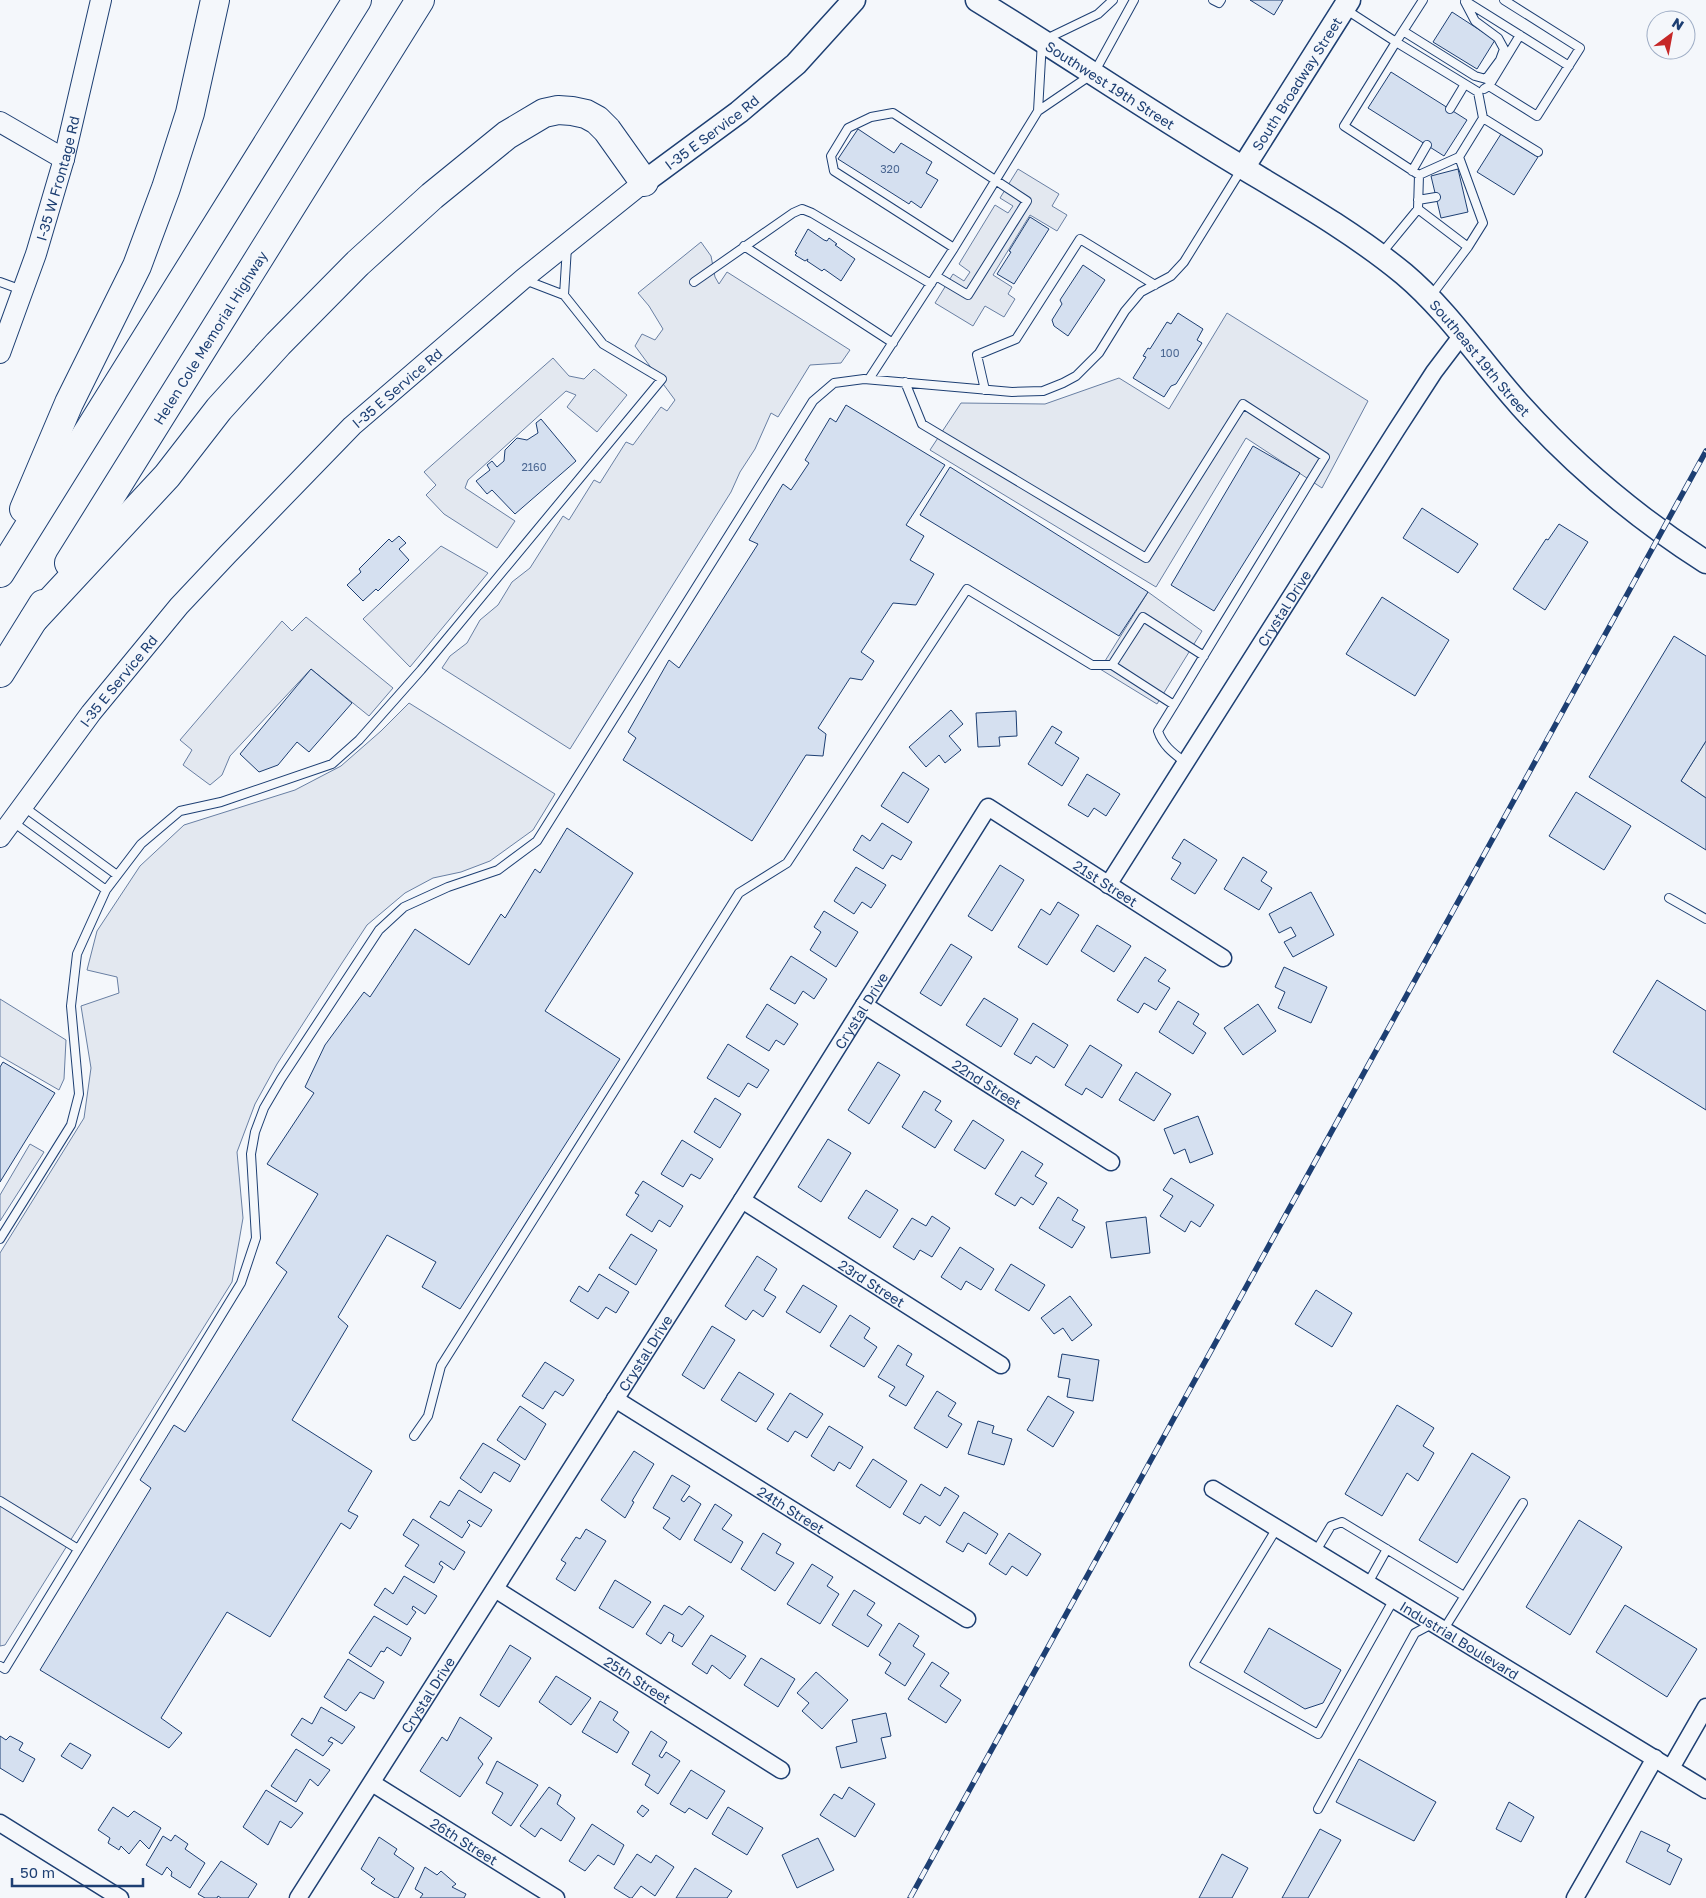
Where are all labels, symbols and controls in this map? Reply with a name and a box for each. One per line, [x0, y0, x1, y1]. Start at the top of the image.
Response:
north arrow [1646, 10, 1696, 60]
street label: South Broadway Street [1248, 13, 1345, 153]
text: N [1669, 14, 1687, 34]
street label: Southwest 19th Street [1043, 37, 1178, 132]
street label: I-35 E Service Rd [661, 91, 762, 173]
street label: I-35 W Frontage Rd [32, 114, 82, 243]
house number: 320 [880, 162, 900, 175]
street label: Helen Cole Memorial Highway [149, 247, 270, 427]
street label: Southeast 19th Street [1427, 296, 1534, 419]
street label: I-35 E Service Rd [348, 344, 445, 431]
house number: 100 [1161, 346, 1180, 359]
house number: 2160 [521, 460, 547, 473]
street label: Crystal Drive [1253, 567, 1314, 649]
street label: I-35 E Service Rd [76, 631, 160, 730]
street label: 21st Street [1071, 856, 1141, 910]
street label: Crystal Drive [830, 969, 891, 1052]
street label: 22nd Street [950, 1055, 1025, 1112]
street label: 23rd Street [836, 1255, 908, 1310]
street label: Crystal Drive [614, 1312, 675, 1394]
street label: 24th Street [755, 1482, 828, 1537]
street label: Industrial Boulevard [1397, 1597, 1522, 1682]
street label: 25th Street [601, 1652, 674, 1707]
street label: Crystal Drive [397, 1653, 458, 1736]
street label: 26th Street [428, 1813, 501, 1868]
scale bar [12, 1856, 144, 1888]
text: 50 m [20, 1863, 55, 1881]

